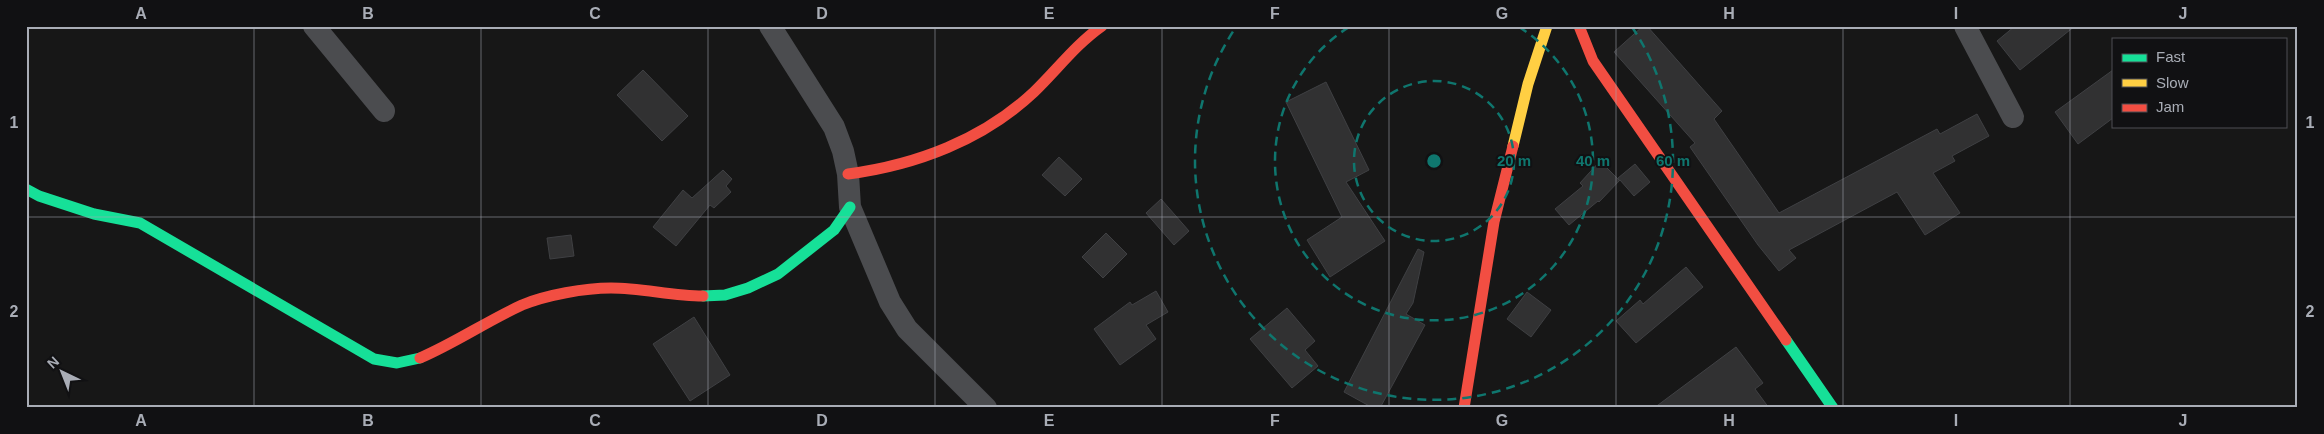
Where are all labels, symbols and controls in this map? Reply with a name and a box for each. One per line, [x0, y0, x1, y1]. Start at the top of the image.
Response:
text: A [135, 5, 147, 22]
text: B [362, 5, 374, 22]
text: C [589, 5, 601, 22]
text: D [816, 5, 828, 22]
text: E [1044, 5, 1055, 22]
text: F [1270, 5, 1280, 22]
text: G [1496, 5, 1508, 22]
text: H [1723, 5, 1735, 22]
text: I [1954, 5, 1958, 22]
text: J [2179, 5, 2187, 22]
legend [2112, 38, 2286, 128]
text: Fast [2156, 48, 2186, 65]
text: Slow [2156, 74, 2189, 91]
text: Jam [2156, 98, 2184, 115]
text: 1 [10, 114, 19, 131]
text: 1 [2306, 114, 2315, 131]
centre of rings [1425, 152, 1443, 170]
text: 20 m [1497, 152, 1531, 169]
text: 40 m [1576, 152, 1610, 169]
text: 60 m [1656, 152, 1690, 169]
text: 2 [10, 303, 19, 320]
text: 2 [2306, 303, 2315, 320]
north arrow [38, 346, 88, 396]
text: N [44, 353, 62, 372]
text: A [135, 412, 147, 429]
text: B [362, 412, 374, 429]
text: C [589, 412, 601, 429]
text: D [816, 412, 828, 429]
text: E [1044, 412, 1055, 429]
text: F [1270, 412, 1280, 429]
text: G [1496, 412, 1508, 429]
text: H [1723, 412, 1735, 429]
text: I [1954, 412, 1958, 429]
text: J [2179, 412, 2187, 429]

